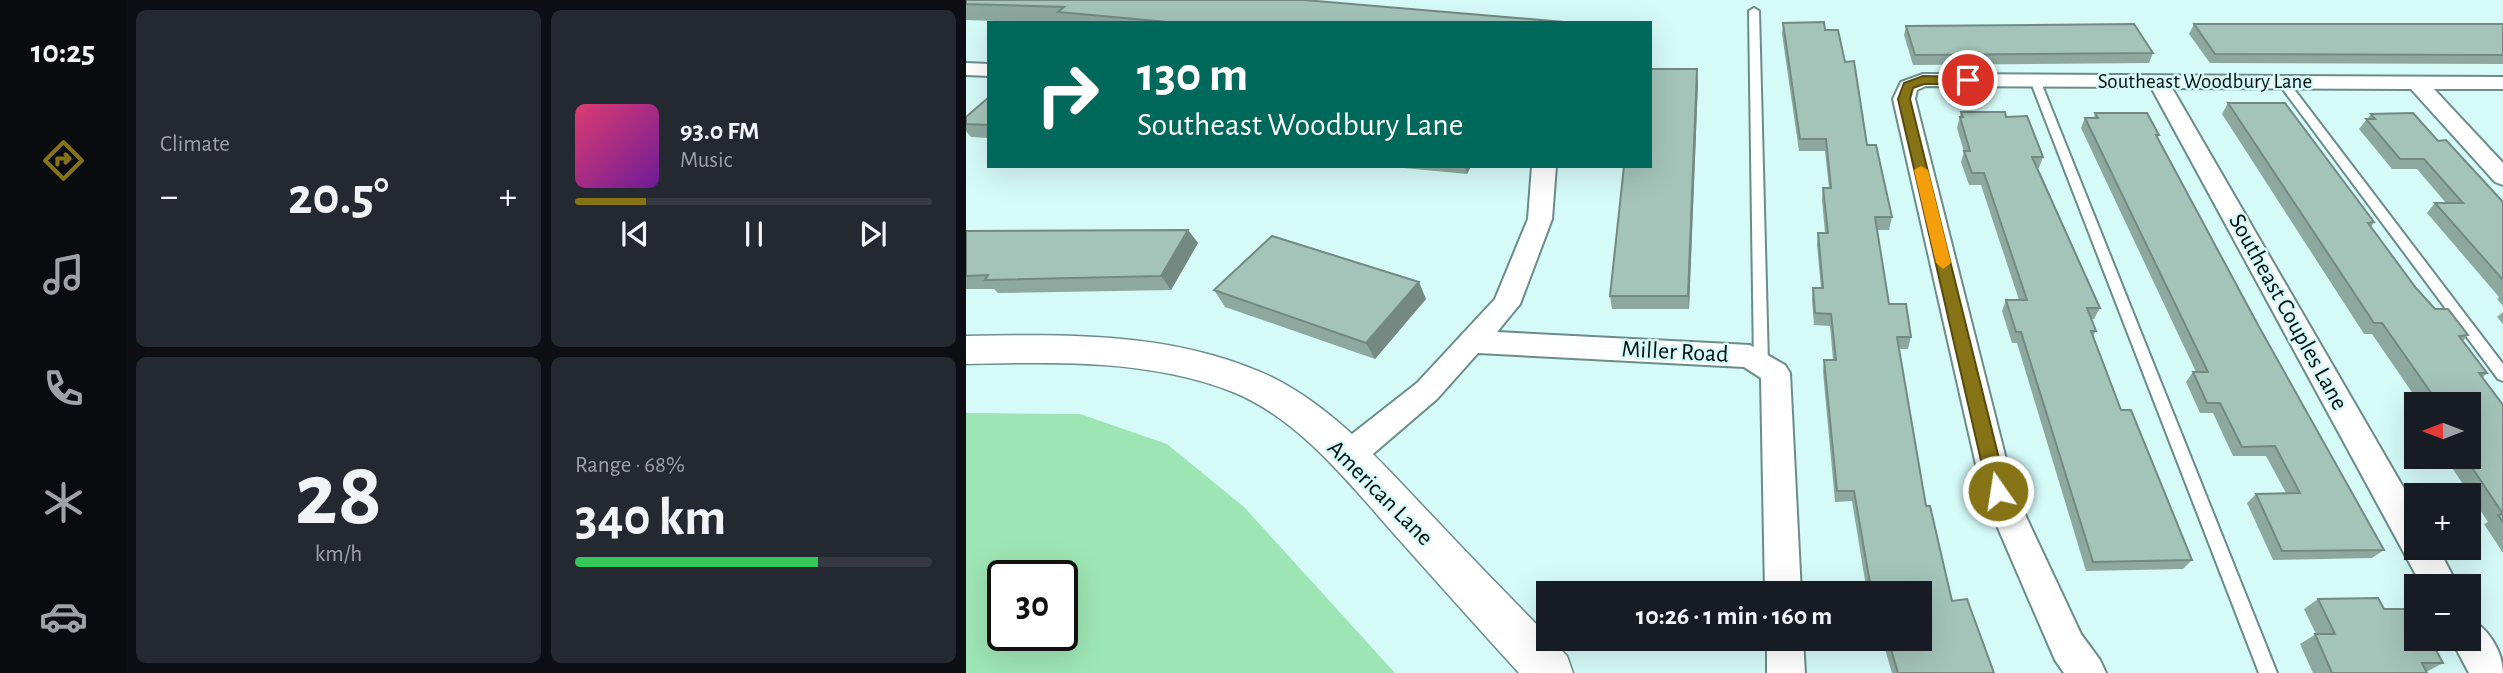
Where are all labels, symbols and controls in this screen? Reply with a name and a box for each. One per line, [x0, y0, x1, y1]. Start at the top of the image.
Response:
text: 10:25 [31, 36, 95, 68]
icon: right [1022, 49, 1113, 140]
pin [1938, 50, 1998, 110]
text: 130 m [1137, 51, 1248, 100]
icon: arrive [1949, 61, 1987, 99]
street label: Southeast Woodbury Lane [2098, 71, 2312, 92]
text: Southeast Woodbury Lane [1137, 109, 1464, 141]
text: 93.0 FM [680, 118, 760, 144]
text: Climate [160, 133, 230, 156]
icon: directions [39, 136, 88, 185]
text: Music [680, 149, 732, 172]
text: 20.5° [288, 171, 389, 223]
text: − [160, 178, 178, 216]
text: + [499, 178, 517, 216]
street label: Southeast Couples Lane [2224, 210, 2352, 414]
icon: previous [616, 215, 654, 253]
icon: pause [735, 215, 773, 253]
icon: next [854, 215, 892, 253]
icon: music [39, 250, 88, 299]
street label: Miller Road [1621, 337, 1729, 367]
icon: phone [39, 364, 88, 413]
north arrow [2404, 392, 2482, 469]
map controls [2404, 392, 2481, 651]
street label: American Lane [1323, 436, 1437, 550]
text: 28 [295, 450, 382, 541]
text: Range · 68% [575, 454, 685, 477]
position arrow [1961, 454, 2035, 528]
icon: climate [39, 478, 88, 527]
button: + [2404, 483, 2481, 560]
text: 340 km [575, 492, 726, 544]
text: km/h [315, 543, 362, 566]
speed limit sign: 30 [987, 560, 1078, 651]
button: − [2404, 574, 2481, 651]
icon: car [39, 592, 88, 641]
text: 10:26 · 1 min · 160 m [1636, 603, 1832, 629]

